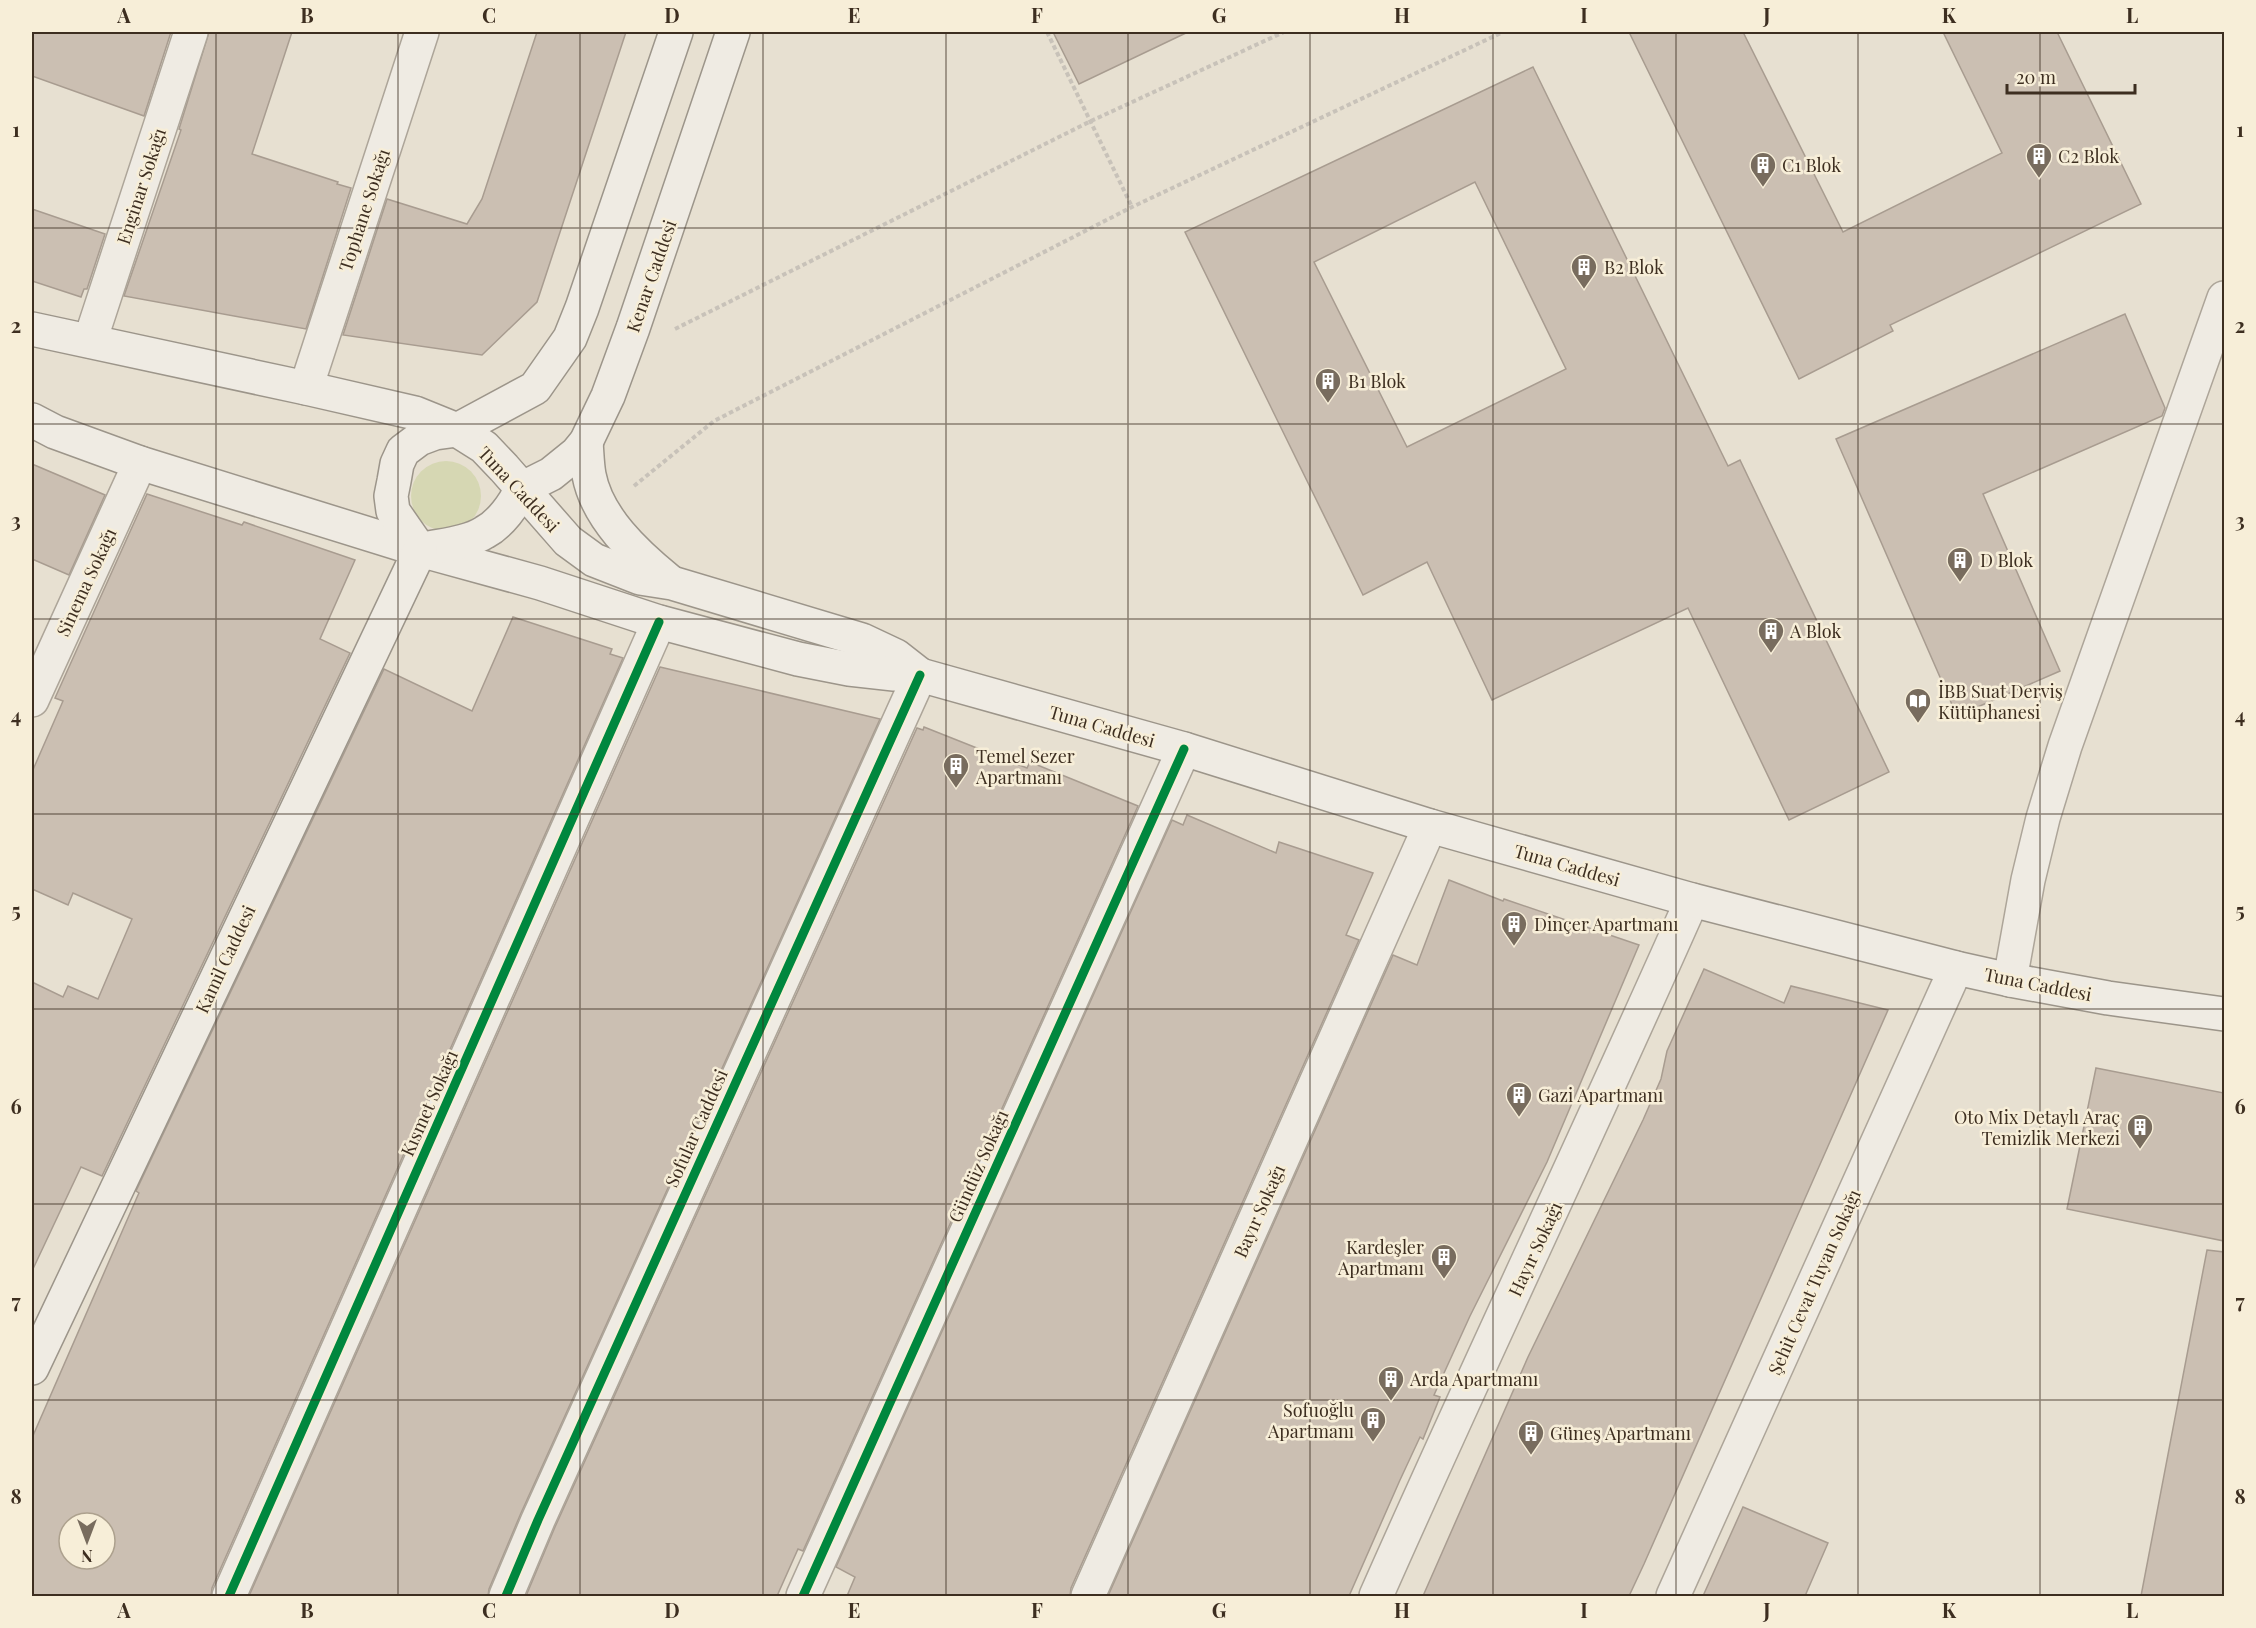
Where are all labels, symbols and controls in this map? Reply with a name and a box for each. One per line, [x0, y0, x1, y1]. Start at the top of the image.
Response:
text: A [116, 1, 131, 28]
text: B [300, 1, 314, 28]
text: C [482, 1, 496, 28]
text: D [664, 1, 680, 28]
text: E [848, 1, 860, 28]
text: F [1031, 1, 1043, 28]
text: G [1212, 1, 1227, 28]
text: H [1394, 1, 1410, 28]
text: I [1580, 1, 1588, 28]
text: J [1762, 1, 1771, 28]
text: K [1942, 1, 1957, 28]
text: L [2126, 1, 2138, 28]
scale bar [2007, 57, 2134, 95]
text: 20 m [2016, 65, 2056, 89]
text: 1 [12, 115, 20, 142]
text: 1 [2236, 115, 2244, 142]
street label: Enginar Sokağı [111, 125, 171, 247]
building icon: C2 Blok [2024, 141, 2054, 179]
place label: C2 Blok [2058, 144, 2119, 168]
street label: Tophane Sokağı [333, 146, 395, 274]
building icon: C1 Blok [1748, 150, 1778, 188]
place label: C1 Blok [1782, 153, 1841, 177]
street label: Kenar Caddesi [621, 217, 681, 335]
building icon: B2 Blok [1569, 252, 1599, 290]
place label: B2 Blok [1604, 255, 1664, 279]
text: 2 [11, 311, 21, 338]
text: 2 [2235, 311, 2245, 338]
building icon: B1 Blok [1313, 366, 1343, 404]
place label: B1 Blok [1348, 369, 1406, 393]
street label: Tuna Caddesi [473, 441, 565, 537]
text: 3 [11, 506, 21, 533]
text: 3 [2235, 506, 2245, 533]
street label: Sinema Sokağı [50, 524, 122, 640]
building icon: D Blok [1945, 545, 1975, 583]
place label: D Blok [1980, 548, 2033, 572]
building icon: A Blok [1756, 616, 1786, 654]
place label: A Blok [1789, 619, 1842, 643]
place label: İBB Suat Derviş Kütüphanesi [1938, 679, 2063, 724]
library icon: İBB Suat Derviş Kütüphanesi [1903, 686, 1933, 724]
street label: Tuna Caddesi [1046, 699, 1158, 753]
text: 4 [11, 701, 21, 728]
text: 4 [2235, 701, 2245, 728]
place label: Temel Sezer Apartmanı [975, 744, 1075, 789]
building icon: Temel Sezer Apartmanı [941, 751, 971, 789]
street label: Tuna Caddesi [1511, 838, 1623, 892]
text: 5 [11, 896, 21, 923]
text: 5 [2235, 896, 2245, 923]
street label: Kamil Caddesi [190, 901, 260, 1017]
building icon: Dinçer Apartmanı [1499, 909, 1529, 947]
place label: Dinçer Apartmanı [1534, 912, 1679, 936]
street label: Tuna Caddesi [1982, 962, 2094, 1006]
street label: Kısmet Sokağı [395, 1046, 463, 1160]
street label: Sofular Caddesi [659, 1065, 733, 1191]
building icon: Gazi Apartmanı [1504, 1080, 1534, 1118]
place label: Gazi Apartmanı [1538, 1083, 1663, 1107]
text: 6 [10, 1092, 22, 1119]
text: 6 [2234, 1092, 2246, 1119]
place label: Oto Mix Detaylı Araç Temizlik Merkezi [1954, 1105, 2120, 1150]
street label: Gündüz Sokağı [942, 1106, 1014, 1226]
building icon: Oto Mix Detaylı Araç Temizlik Merkezi [2125, 1112, 2155, 1150]
street label: Bayır Sokağı [1228, 1161, 1290, 1261]
street label: Şehit Cevat Tuyan Sokağı [1762, 1185, 1866, 1379]
street label: Hayır Sokağı [1503, 1198, 1567, 1300]
place label: Kardeşler Apartmanı [1337, 1235, 1424, 1280]
building icon: Kardeşler Apartmanı [1429, 1242, 1459, 1280]
text: 7 [11, 1287, 21, 1314]
text: 7 [2235, 1287, 2245, 1314]
building icon: Arda Apartmanı [1376, 1364, 1406, 1402]
place label: Arda Apartmanı [1409, 1367, 1538, 1391]
place label: Sofuoğlu Apartmanı [1267, 1398, 1355, 1443]
building icon: Sofuoğlu Apartmanı [1358, 1405, 1388, 1443]
building icon: Güneş Apartmanı [1516, 1418, 1546, 1456]
place label: Güneş Apartmanı [1550, 1421, 1691, 1445]
text: 8 [10, 1482, 22, 1509]
text: 8 [2234, 1482, 2246, 1509]
north arrow [57, 1511, 117, 1571]
text: N [81, 1546, 93, 1567]
text: A [116, 1596, 131, 1623]
text: B [300, 1596, 314, 1623]
text: C [482, 1596, 496, 1623]
text: D [664, 1596, 680, 1623]
text: E [848, 1596, 860, 1623]
text: F [1031, 1596, 1043, 1623]
text: G [1212, 1596, 1227, 1623]
text: H [1394, 1596, 1410, 1623]
text: I [1580, 1596, 1588, 1623]
text: J [1762, 1596, 1771, 1623]
text: K [1942, 1596, 1957, 1623]
text: L [2126, 1596, 2138, 1623]

